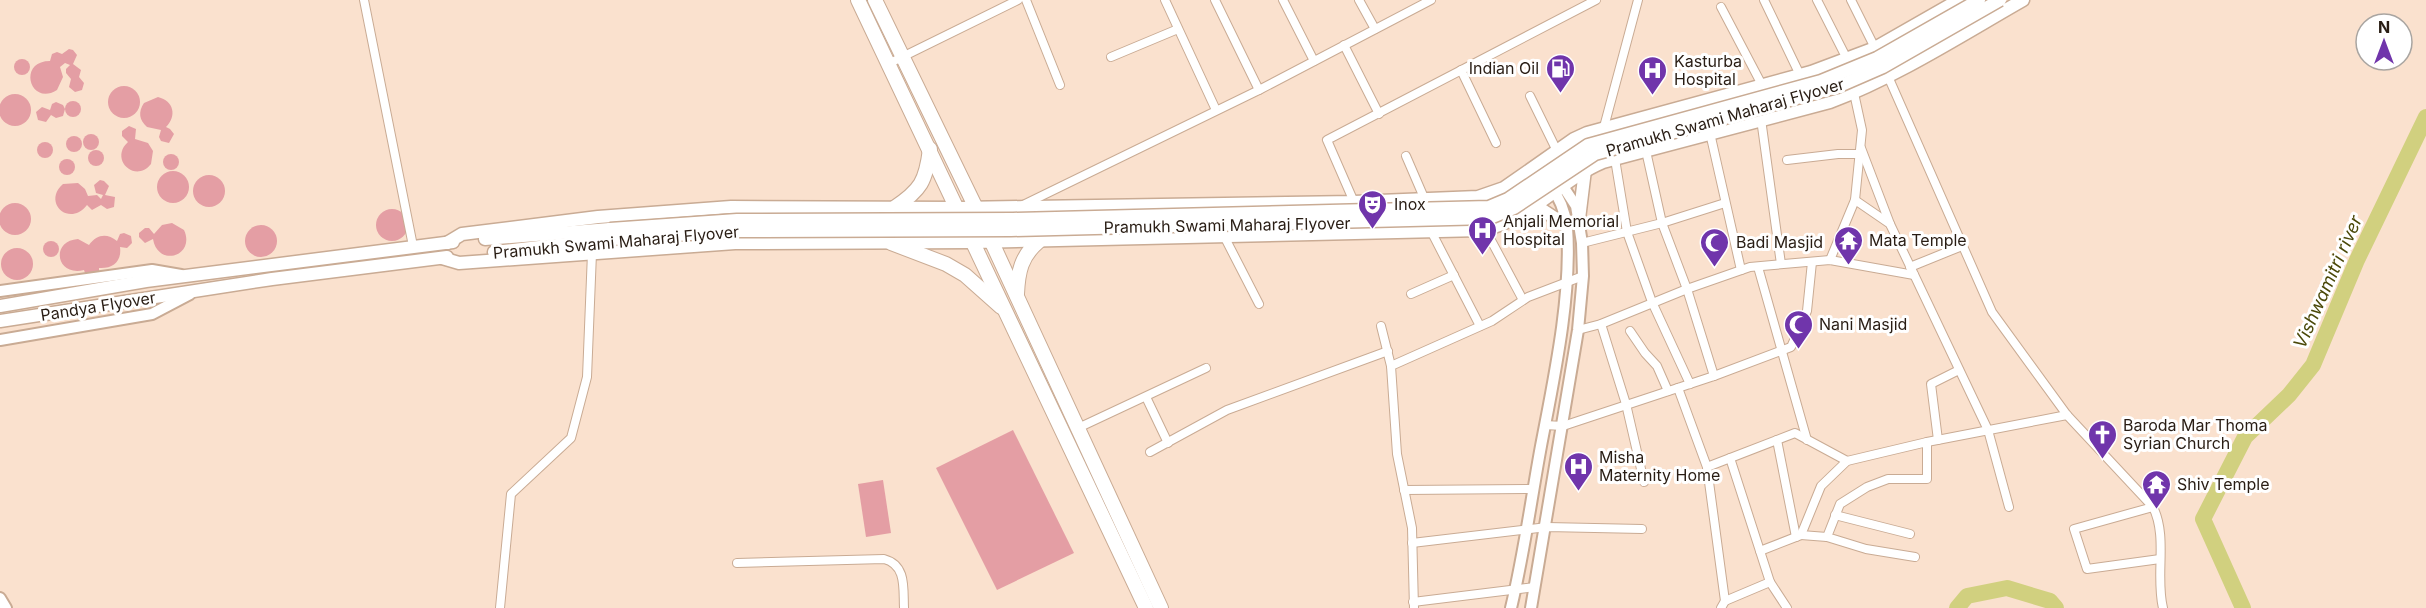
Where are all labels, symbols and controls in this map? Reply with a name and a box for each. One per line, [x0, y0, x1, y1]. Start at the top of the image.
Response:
north arrow [2354, 12, 2414, 72]
text: N [2378, 17, 2390, 37]
place label: Kasturba Hospital [1674, 51, 1742, 89]
fuel station icon: Indian Oil [1544, 52, 1576, 94]
hospital icon: Kasturba Hospital [1637, 54, 1669, 96]
place label: Indian Oil [1469, 58, 1539, 78]
street label: Pramukh Swami Maharaj Flyover [1604, 73, 1846, 161]
theatre icon: Inox [1357, 188, 1389, 230]
place label: Inox [1394, 194, 1426, 214]
place label: Anjali Memorial Hospital [1503, 211, 1619, 249]
water label: Vishwamitri river [2289, 211, 2367, 352]
street label: Pramukh Swami Maharaj Flyover [1103, 213, 1351, 237]
hospital icon: Anjali Memorial Hospital [1466, 214, 1498, 256]
street label: Pramukh Swami Maharaj Flyover [492, 221, 740, 263]
temple icon: Mata Temple [1832, 224, 1864, 266]
mosque icon: Badi Masjid [1699, 226, 1731, 268]
place label: Mata Temple [1869, 230, 1967, 250]
place label: Badi Masjid [1736, 232, 1823, 252]
street label: Pandya Flyover [39, 287, 157, 325]
mosque icon: Nani Masjid [1782, 308, 1814, 350]
place label: Nani Masjid [1819, 314, 1907, 334]
place label: Baroda Mar Thoma Syrian Church [2123, 415, 2267, 453]
church icon: Baroda Mar Thoma Syrian Church [2086, 418, 2118, 460]
place label: Misha Maternity Home [1599, 447, 1720, 485]
hospital icon: Misha Maternity Home [1562, 450, 1594, 492]
temple icon: Shiv Temple [2140, 468, 2172, 510]
place label: Shiv Temple [2177, 474, 2270, 494]

